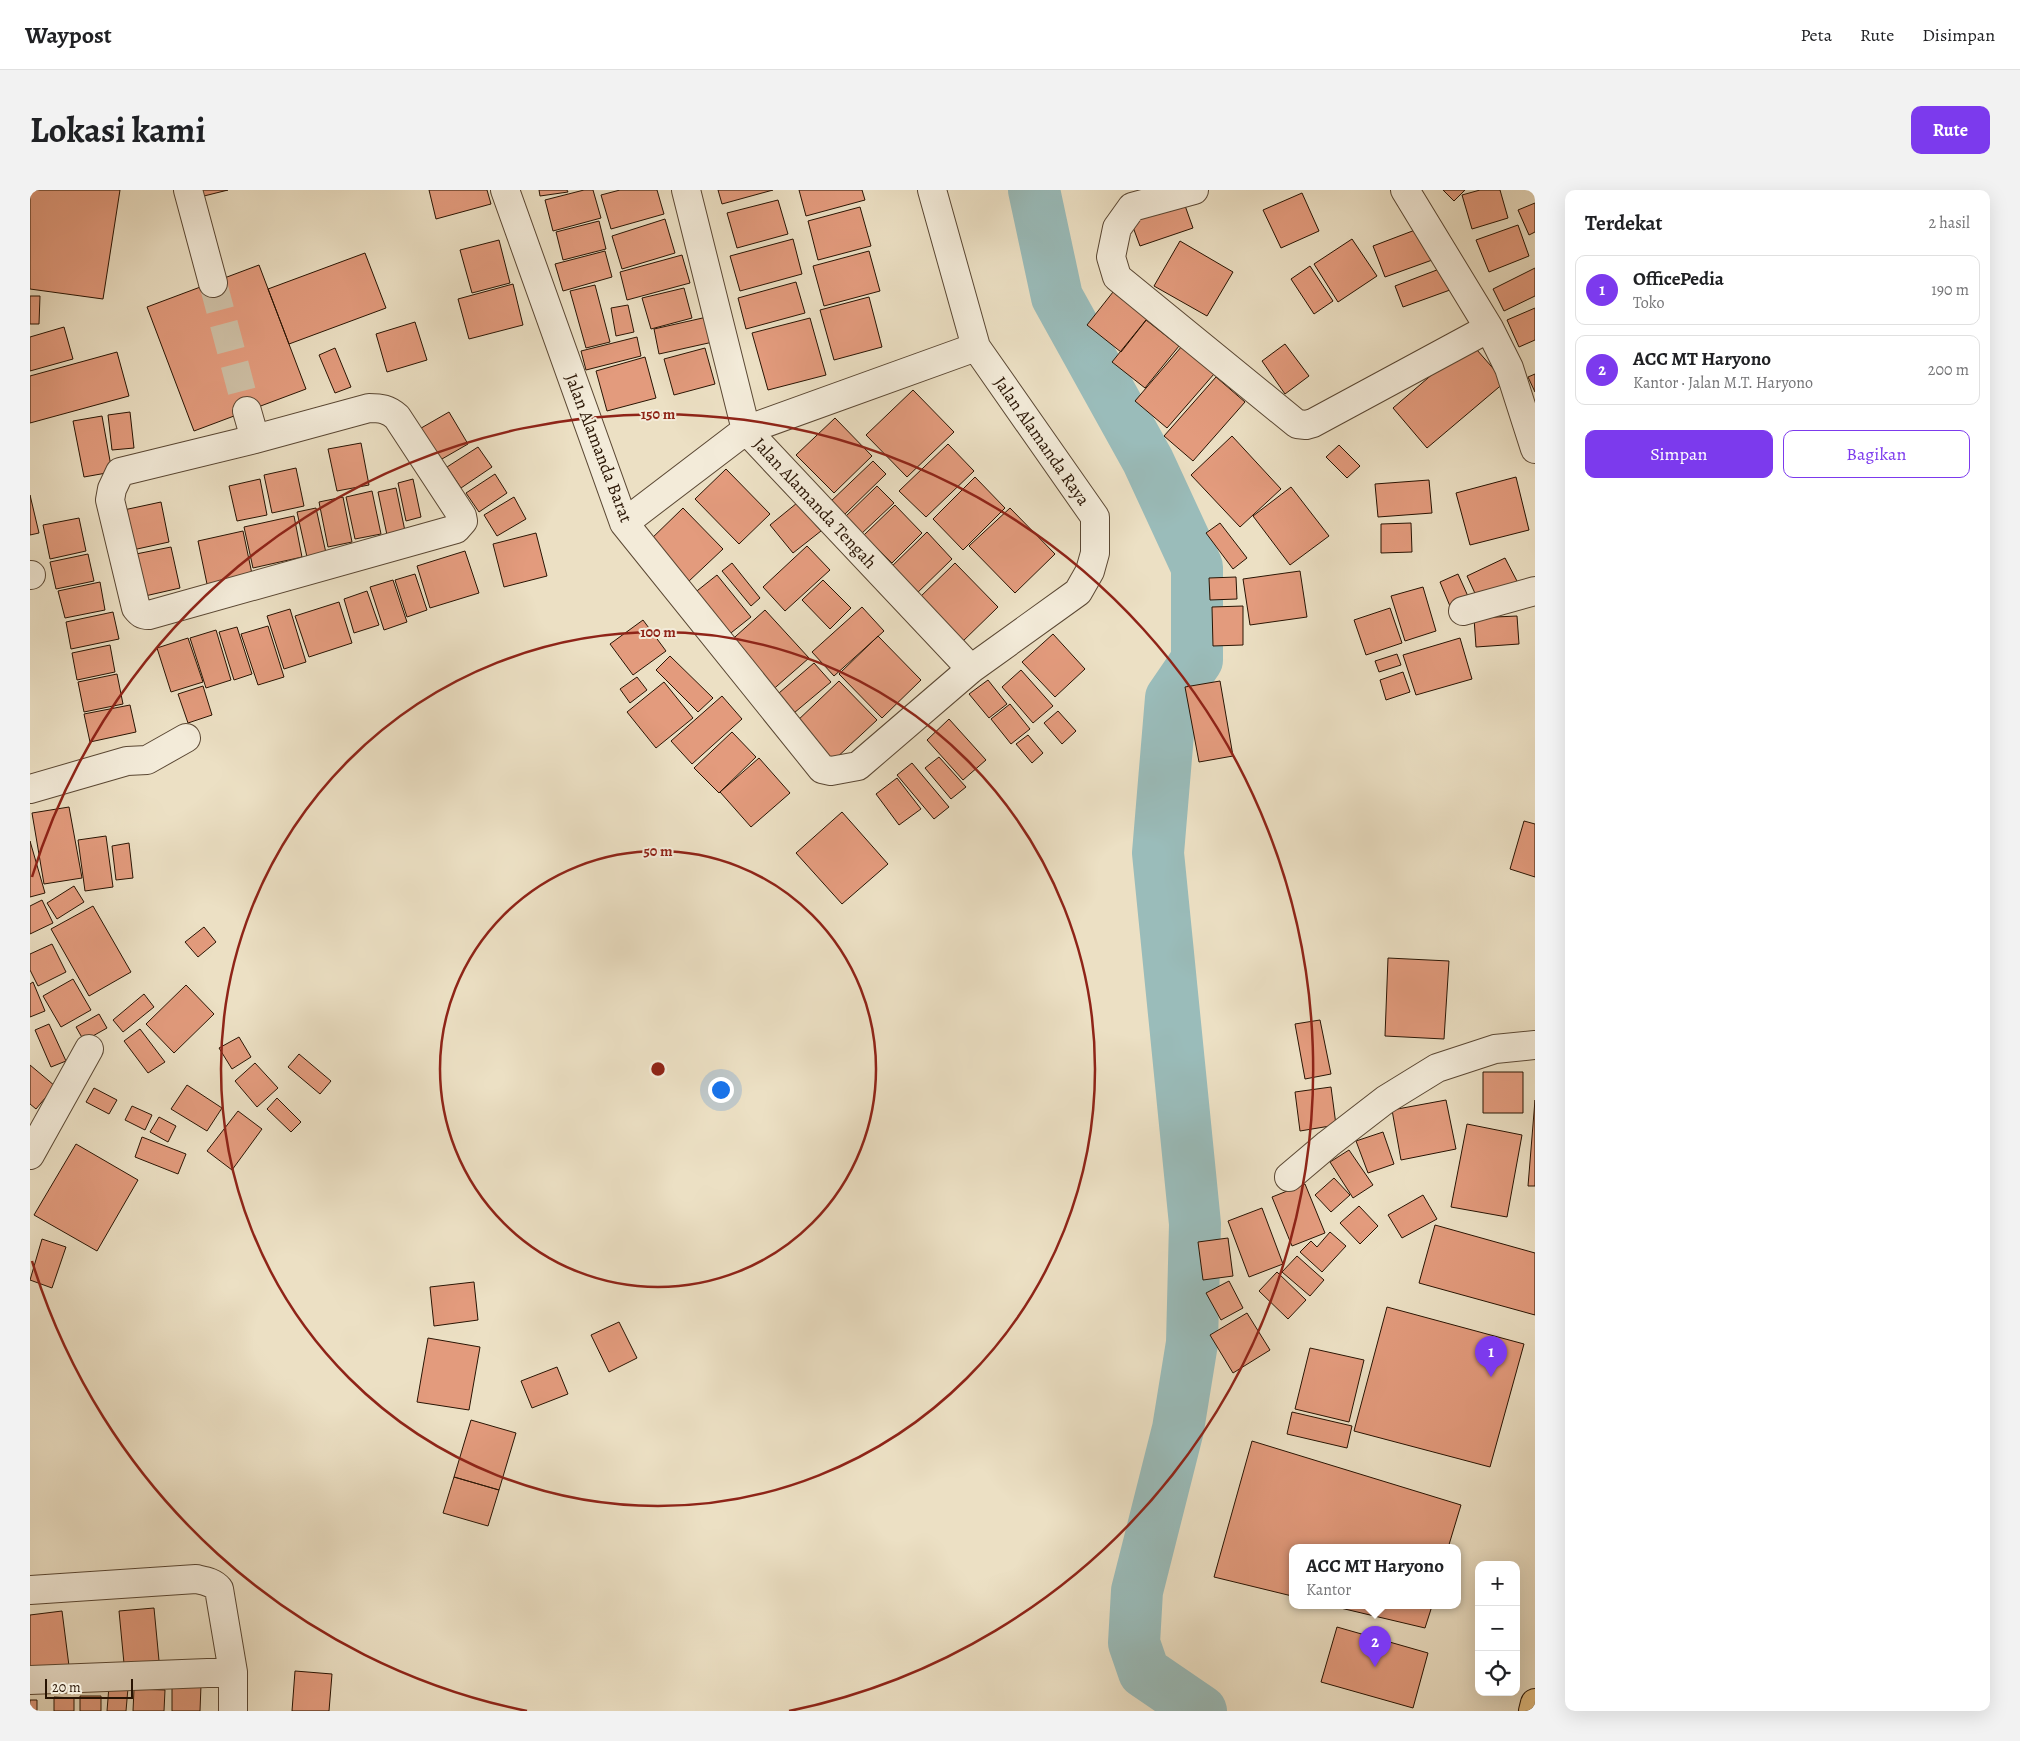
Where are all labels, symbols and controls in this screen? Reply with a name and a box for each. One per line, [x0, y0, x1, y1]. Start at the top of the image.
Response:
text: Waypost [25, 19, 112, 51]
text: Peta [1801, 23, 1832, 47]
text: Rute [1860, 23, 1894, 47]
text: Disimpan [1922, 23, 1995, 47]
text: Lokasi kami [30, 106, 206, 154]
button: Rute [1911, 106, 1990, 154]
text: Terdekat [1585, 209, 1663, 237]
text: 2 hasil [1928, 212, 1970, 234]
text: OfficePedia [1633, 266, 1724, 292]
text: 1 [1599, 279, 1605, 301]
text: 190 m [1931, 279, 1969, 301]
text: Toko [1633, 292, 1664, 314]
text: ACC MT Haryono [1633, 346, 1771, 372]
text: 2 [1598, 359, 1606, 381]
text: 200 m [1928, 359, 1969, 381]
street label: Jalan Alamanda Barat [560, 370, 639, 526]
street label: Jalan Alamanda Raya [988, 372, 1096, 511]
text: Kantor · Jalan M.T. Haryono [1633, 372, 1813, 394]
text: 150 m [641, 404, 676, 424]
button: Simpan [1585, 430, 1773, 478]
button: Bagikan [1783, 430, 1970, 478]
street label: Jalan Alamanda Tengah [748, 432, 882, 574]
text: 100 m [640, 622, 676, 642]
text: 50 m [643, 841, 673, 861]
centre of rings [649, 1060, 667, 1078]
your location [708, 1077, 734, 1103]
pin: 1 [1475, 1336, 1507, 1377]
popup [1289, 1544, 1461, 1609]
text: ACC MT Haryono [1306, 1553, 1444, 1579]
map controls [1475, 1561, 1520, 1696]
button: + [1475, 1561, 1520, 1606]
text: Kantor [1306, 1579, 1351, 1601]
button: − [1475, 1606, 1520, 1651]
pin: 2 [1359, 1626, 1391, 1667]
button: locate [1475, 1651, 1520, 1696]
scale bar [45, 1676, 132, 1699]
text: 20 m [52, 1678, 81, 1697]

